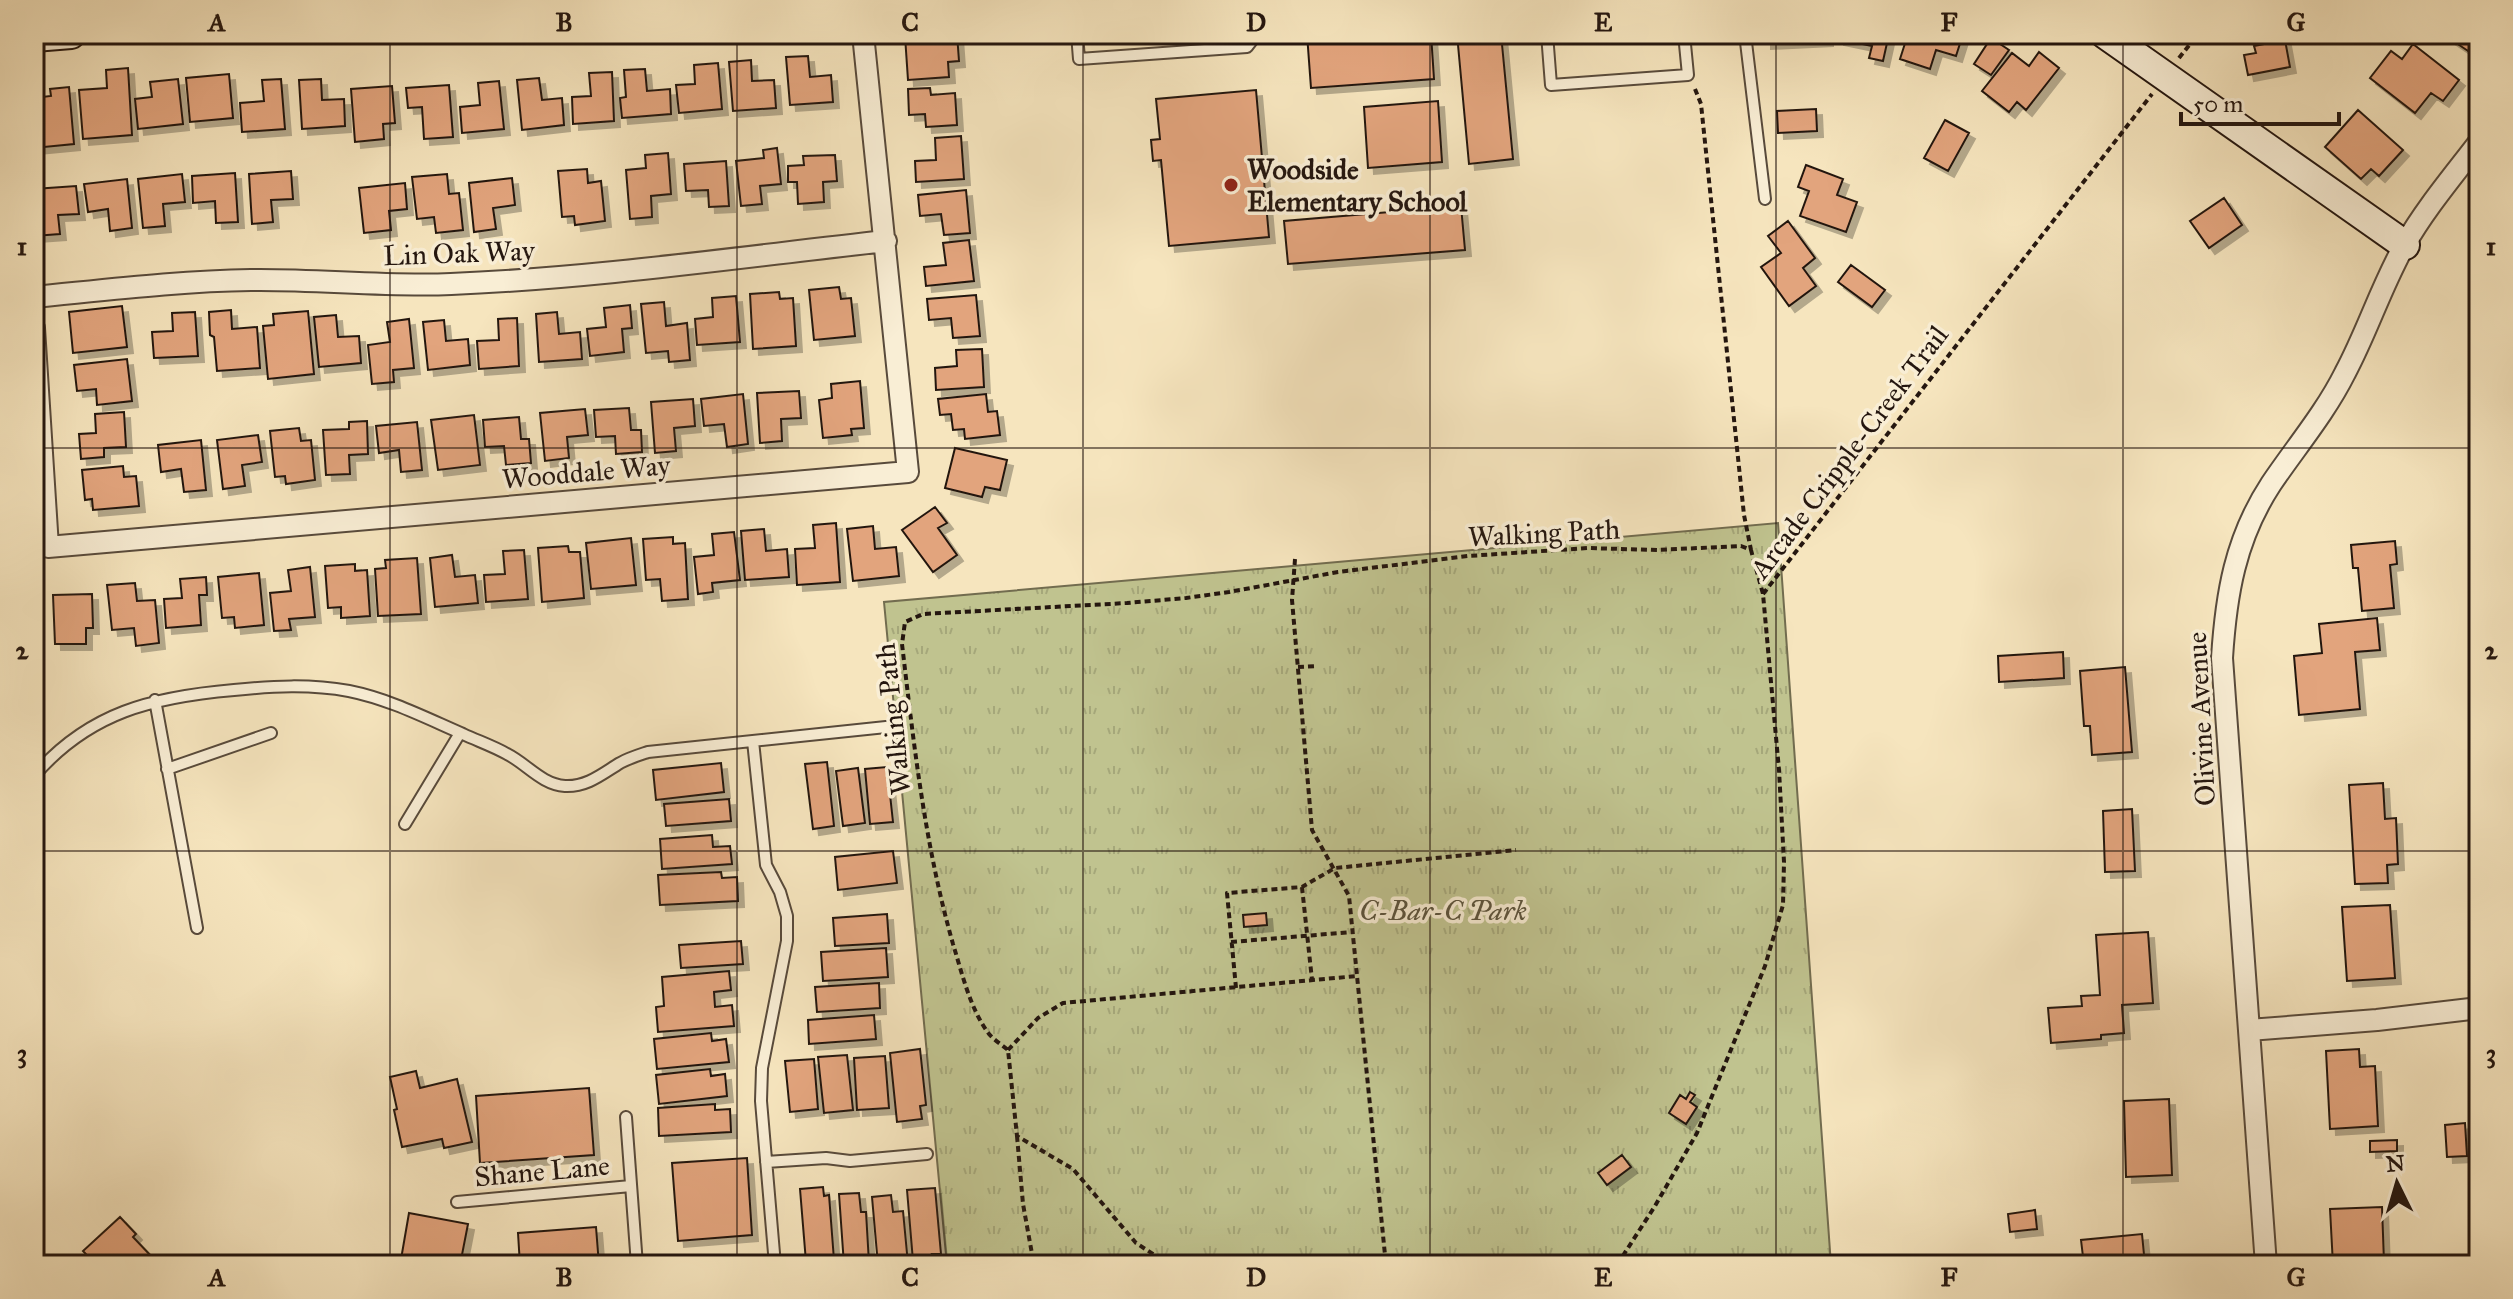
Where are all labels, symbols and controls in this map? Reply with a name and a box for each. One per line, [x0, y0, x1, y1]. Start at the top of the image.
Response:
text: A [206, 6, 226, 38]
text: B [555, 6, 573, 38]
text: C [901, 6, 919, 38]
text: D [1246, 6, 1266, 38]
text: E [1594, 6, 1613, 38]
text: F [1941, 6, 1958, 38]
text: G [2286, 6, 2306, 38]
scale bar [2181, 76, 2339, 126]
text: 50 m [2193, 89, 2243, 119]
place label: Woodside Elementary School [1247, 152, 1468, 219]
marker: Woodside Elementary School [1222, 176, 1240, 194]
text: 1 [17, 230, 27, 262]
text: 1 [2486, 230, 2496, 262]
street label: Lin Oak Way [383, 233, 536, 273]
street label: Arcade Cripple-Creek Trail [1742, 318, 1956, 586]
street label: Wooddale Way [500, 447, 673, 497]
street label: Walking Path [1467, 512, 1621, 554]
street label: Olivine Avenue [2179, 631, 2223, 807]
text: 2 [16, 634, 30, 666]
text: 2 [2485, 634, 2499, 666]
street label: Walking Path [868, 641, 918, 797]
park label: C-Bar-C Park [1359, 893, 1527, 928]
text: 3 [17, 1037, 27, 1069]
text: 3 [2486, 1037, 2496, 1069]
north arrow [2357, 1143, 2437, 1223]
street label: Shane Lane [473, 1148, 611, 1194]
text: N [2385, 1149, 2406, 1178]
text: A [206, 1261, 226, 1293]
text: B [555, 1261, 573, 1293]
text: C [901, 1261, 919, 1293]
text: D [1246, 1261, 1266, 1293]
text: E [1594, 1261, 1613, 1293]
text: F [1941, 1261, 1958, 1293]
text: G [2286, 1261, 2306, 1293]

